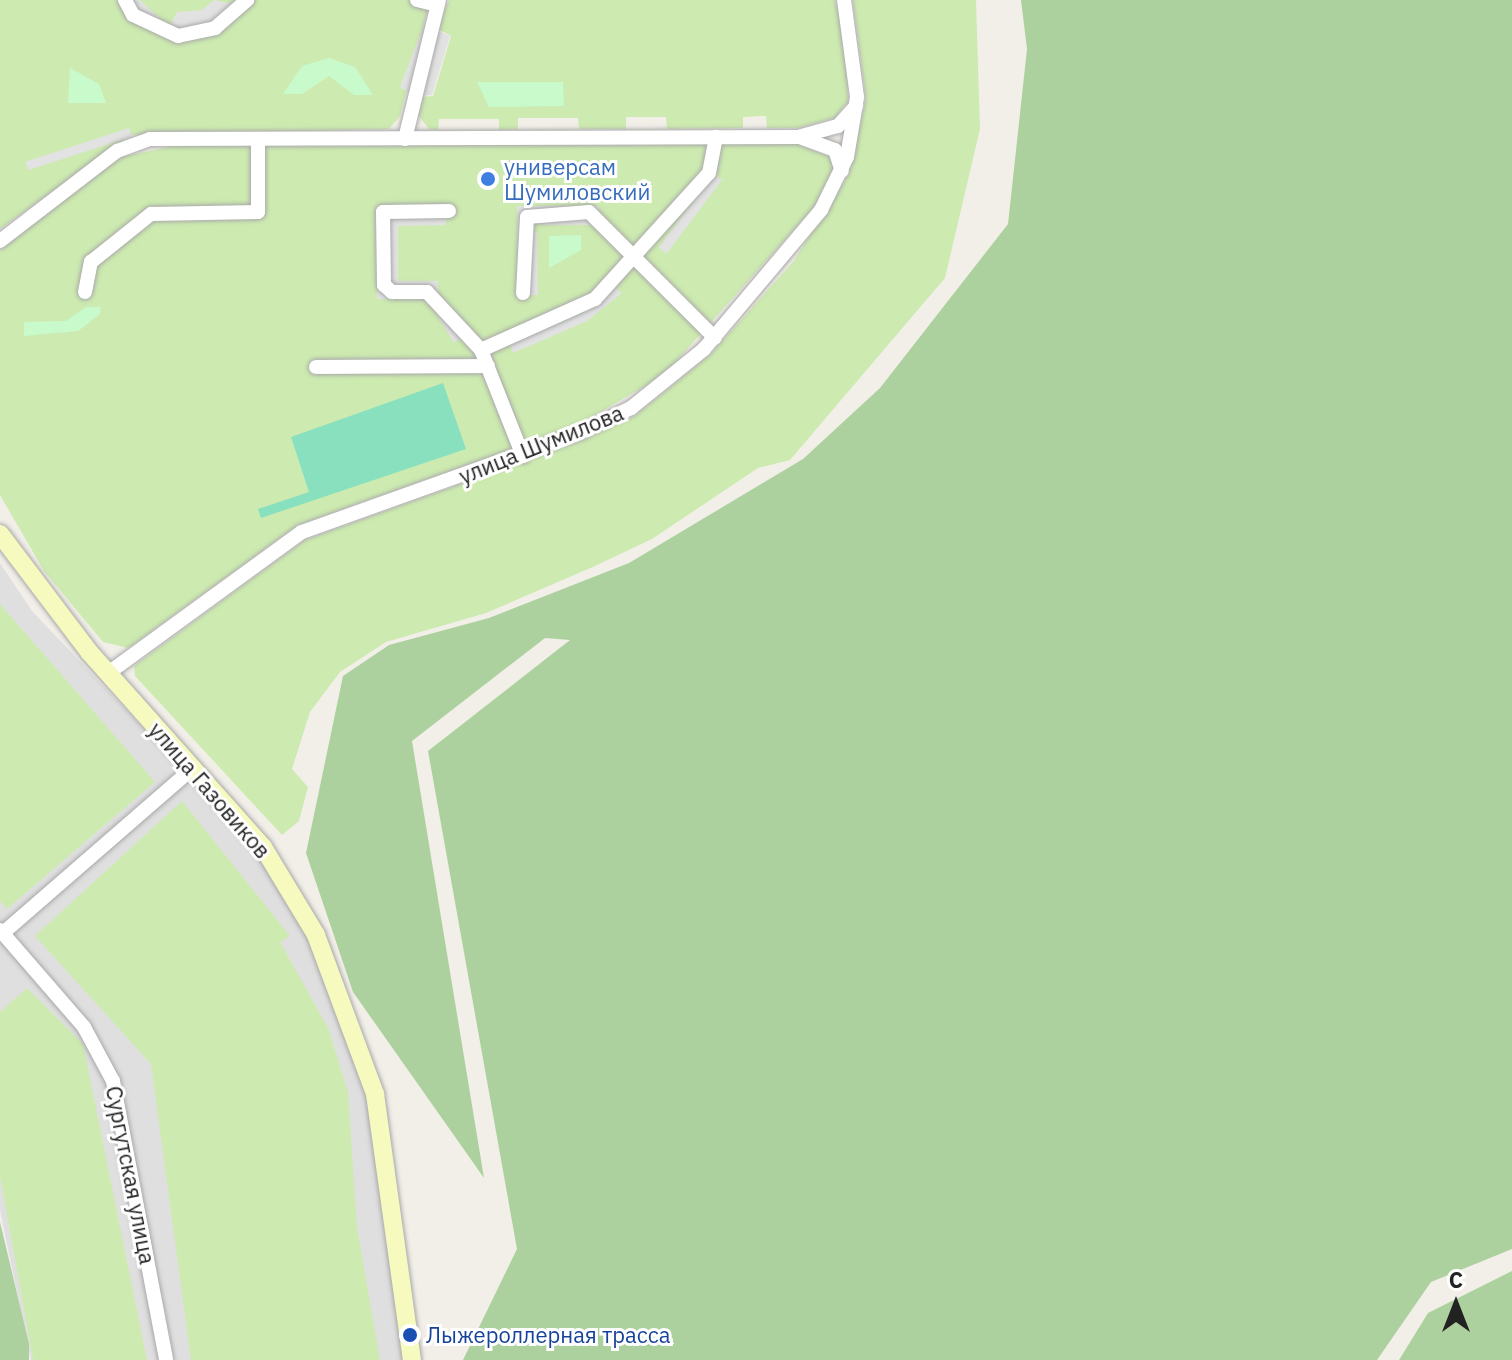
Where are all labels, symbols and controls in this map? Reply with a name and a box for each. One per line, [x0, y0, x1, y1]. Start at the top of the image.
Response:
place label: универсам Шумиловский [504, 153, 650, 204]
marker: универсам Шумиловский [479, 170, 497, 188]
street label: улица Шумилова [455, 399, 627, 489]
street label: улица Газовиков [144, 716, 276, 864]
street label: Сургутская улица [101, 1084, 161, 1266]
north arrow [1416, 1264, 1496, 1344]
text: С [1449, 1265, 1463, 1294]
place label: Лыжероллерная трасса [426, 1322, 671, 1348]
marker: Лыжероллерная трасса [401, 1326, 419, 1344]

